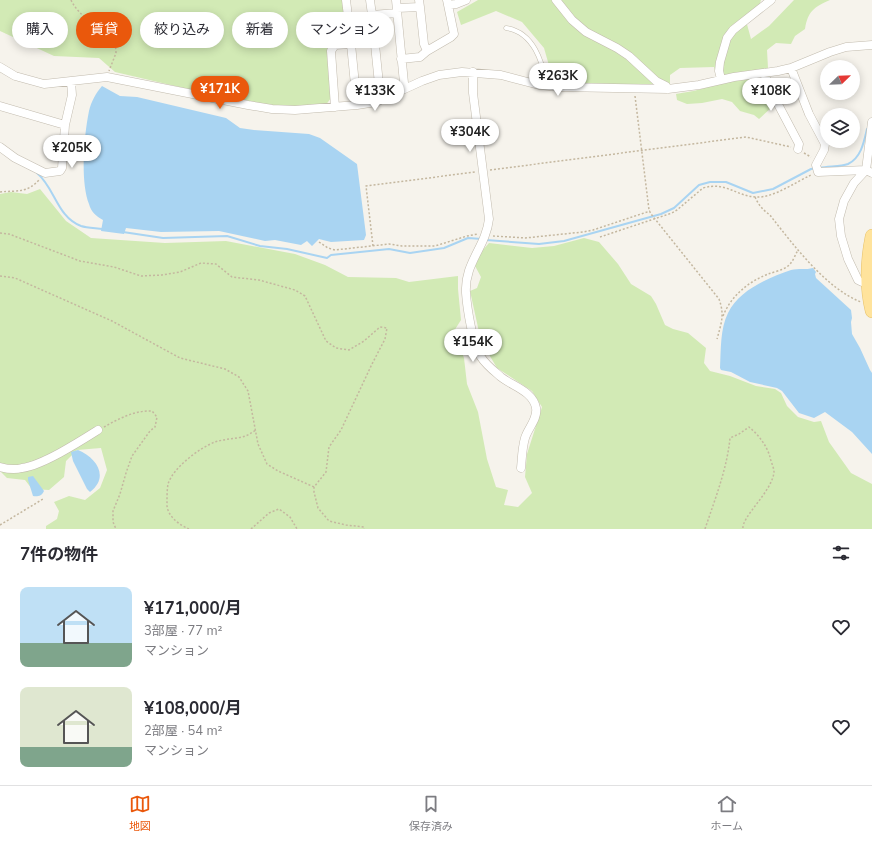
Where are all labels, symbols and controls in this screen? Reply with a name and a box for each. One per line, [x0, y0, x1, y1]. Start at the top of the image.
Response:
chip: 購入 [12, 12, 68, 48]
chip: 賃貸 [76, 12, 132, 48]
chip: 絞り込み [140, 12, 224, 48]
chip: 新着 [232, 12, 288, 48]
chip: マンション [296, 12, 394, 48]
north arrow [820, 60, 860, 100]
map controls [820, 60, 860, 148]
pin: ¥263K [530, 63, 586, 97]
text: ¥263K [538, 67, 578, 85]
pin: ¥171K [192, 76, 248, 110]
pin: ¥133K [347, 78, 403, 112]
pin: ¥108K [743, 78, 799, 112]
text: ¥171K [200, 80, 240, 98]
text: ¥133K [355, 82, 395, 100]
text: ¥108K [751, 82, 791, 100]
button: layers [820, 108, 860, 148]
pin: ¥304K [442, 119, 498, 153]
text: ¥304K [450, 123, 490, 141]
pin: ¥205K [44, 135, 100, 169]
text: ¥205K [52, 139, 92, 157]
pin: ¥154K [445, 329, 501, 363]
text: ¥154K [453, 333, 493, 351]
icon: filters [830, 542, 852, 564]
text: 7件の物件 [20, 543, 98, 566]
text: ¥171,000/月 [144, 597, 242, 620]
icon: home [52, 603, 100, 651]
icon: heart [830, 616, 852, 638]
text: 3部屋 · 77 m² [144, 622, 222, 640]
text: マンション [144, 642, 209, 660]
text: ¥108,000/月 [144, 697, 242, 720]
icon: home [52, 703, 100, 751]
icon: heart [830, 716, 852, 738]
text: 2部屋 · 54 m² [144, 722, 222, 740]
text: マンション [144, 742, 209, 760]
tab: 地図 [129, 793, 151, 834]
tab: 保存済み [409, 793, 453, 834]
tab: ホーム [710, 793, 743, 834]

